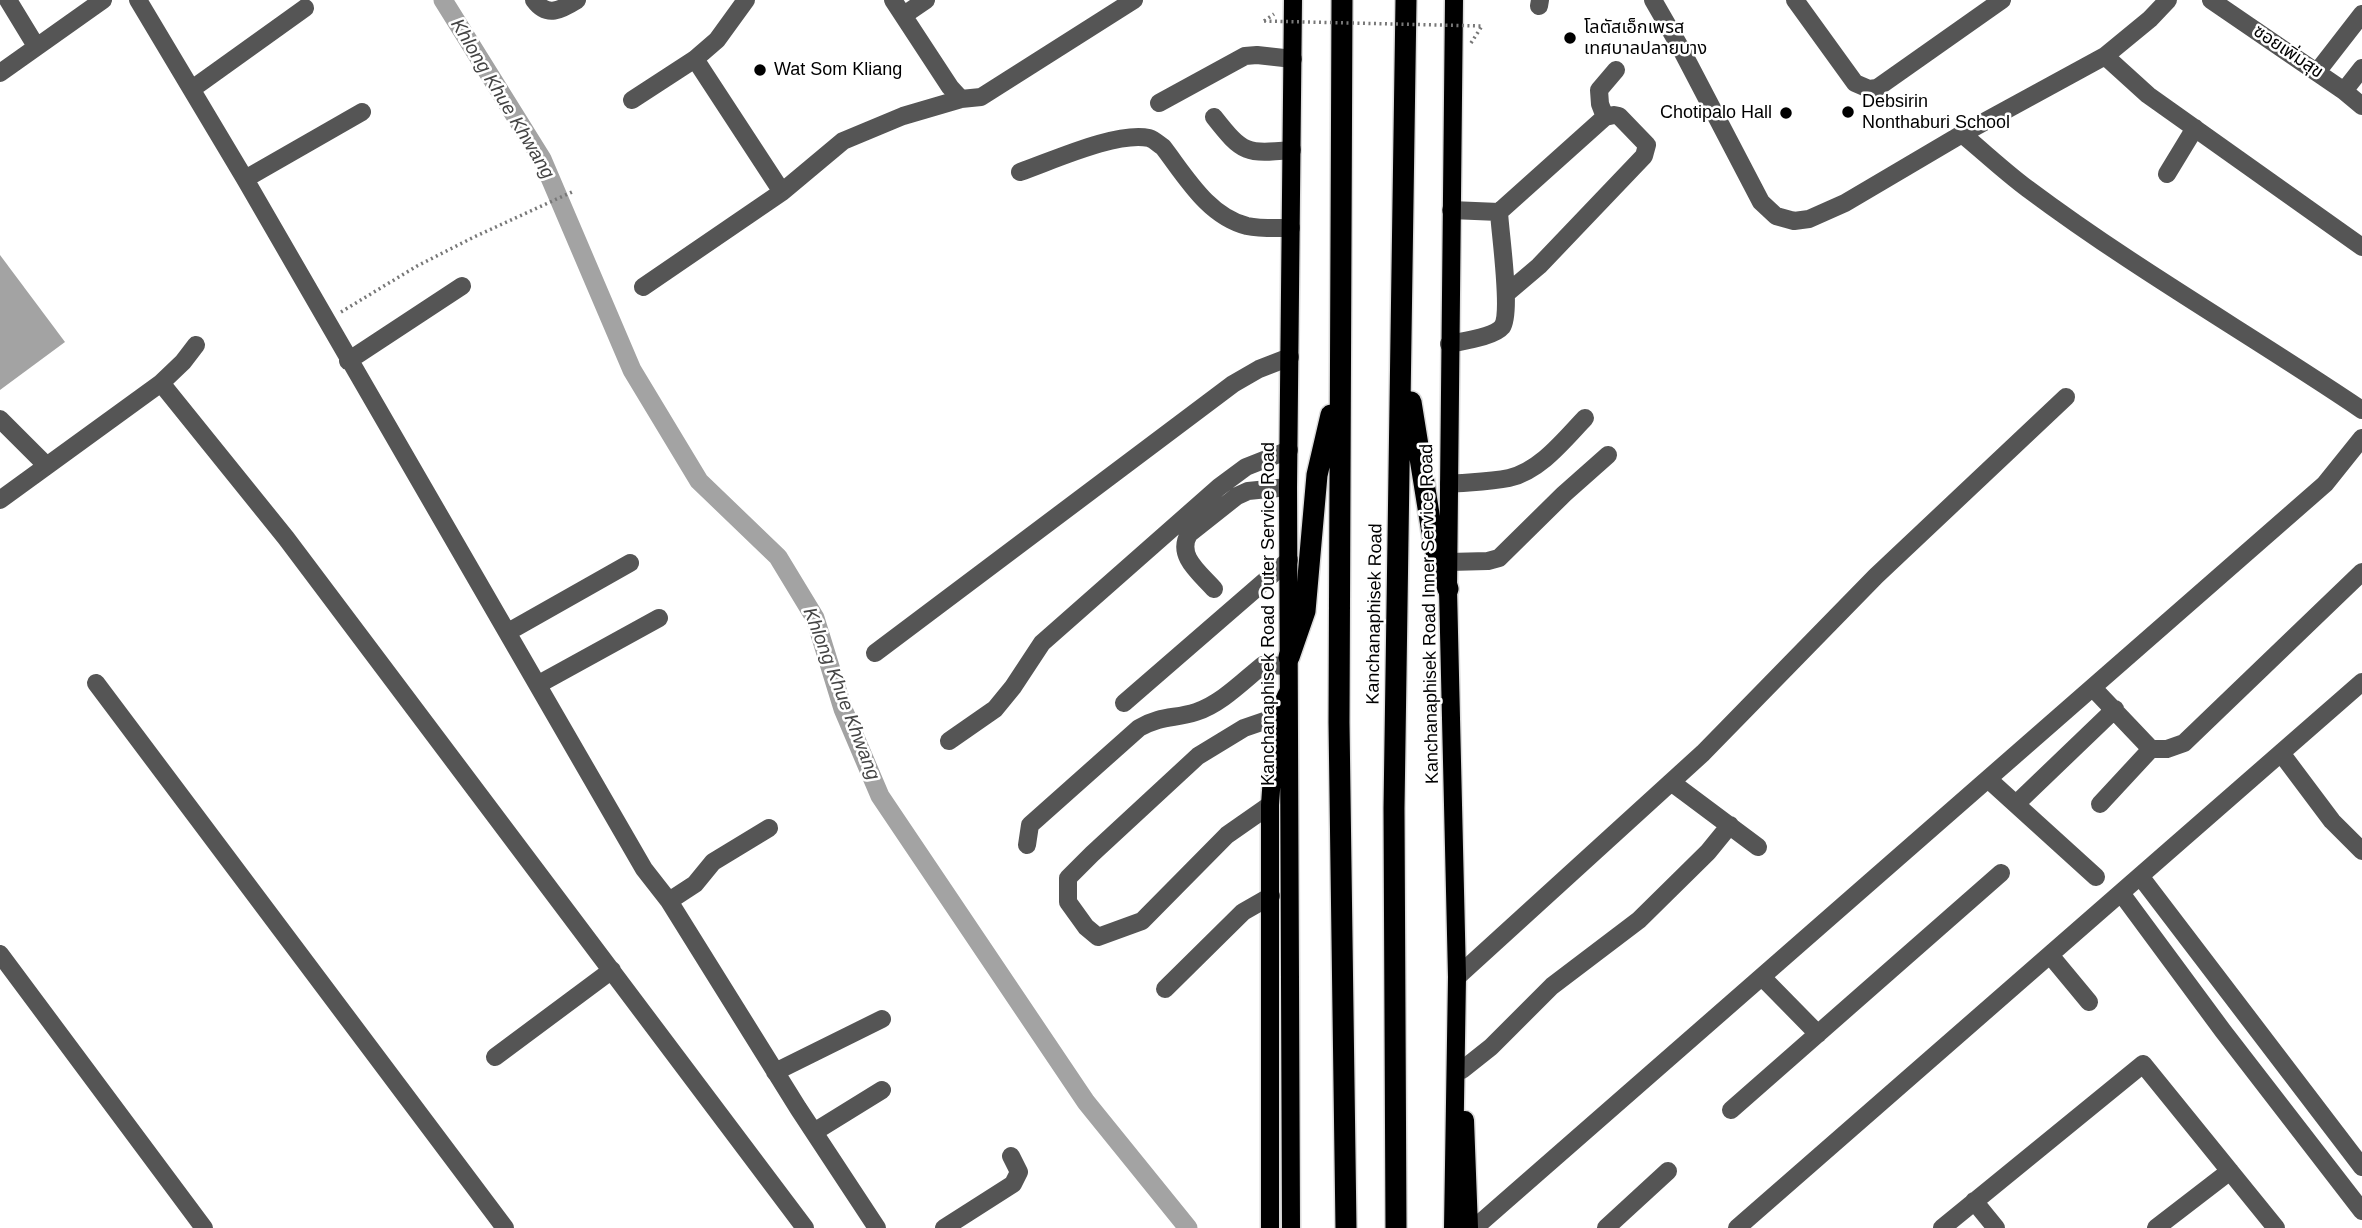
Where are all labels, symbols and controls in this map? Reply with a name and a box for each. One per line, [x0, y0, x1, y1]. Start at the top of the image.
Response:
water label: Khlong Khue Khwang [445, 15, 559, 183]
place label: โลตัสเอ็กเพรส เทศบาลปลายบาง [1584, 17, 1707, 60]
street label: ซอยเพิ่มสุข [2249, 21, 2327, 83]
marker: โลตัสเอ็กเพรส เทศบาลปลายบาง [1562, 30, 1578, 46]
place label: Wat Som Kliang [774, 59, 902, 81]
marker: Wat Som Kliang [752, 62, 768, 78]
place label: Debsirin Nonthaburi School [1862, 91, 2010, 134]
place label: Chotipalo Hall [1660, 102, 1772, 124]
marker: Debsirin Nonthaburi School [1840, 104, 1856, 120]
marker: Chotipalo Hall [1778, 105, 1794, 121]
street label: Kanchanaphisek Road Outer Service Road [1258, 442, 1280, 786]
street label: Kanchanaphisek Road Inner Service Road [1416, 444, 1444, 784]
street label: Kanchanaphisek Road [1363, 523, 1387, 705]
water label: Khlong Khue Khwang [798, 605, 884, 783]

